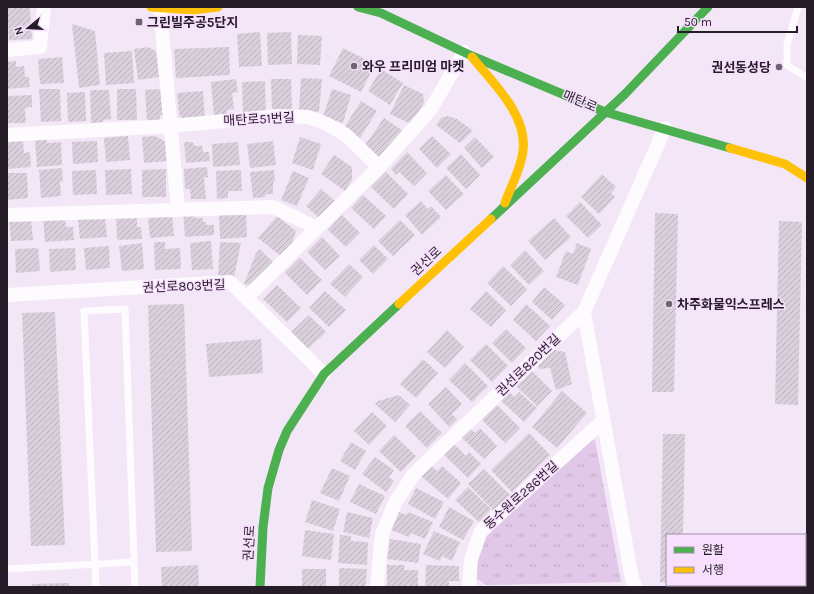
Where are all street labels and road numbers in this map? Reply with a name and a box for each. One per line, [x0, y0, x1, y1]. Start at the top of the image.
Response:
street label: 매탄로 [561, 87, 599, 115]
street label: 매탄로51번길 [223, 110, 295, 128]
street label: 권선로 [408, 243, 444, 279]
street label: 권선로803번길 [142, 277, 226, 295]
street label: 권선로820번길 [493, 331, 563, 399]
street label: 동수원로286번길 [481, 458, 561, 532]
street label: 권선로 [241, 525, 257, 561]

